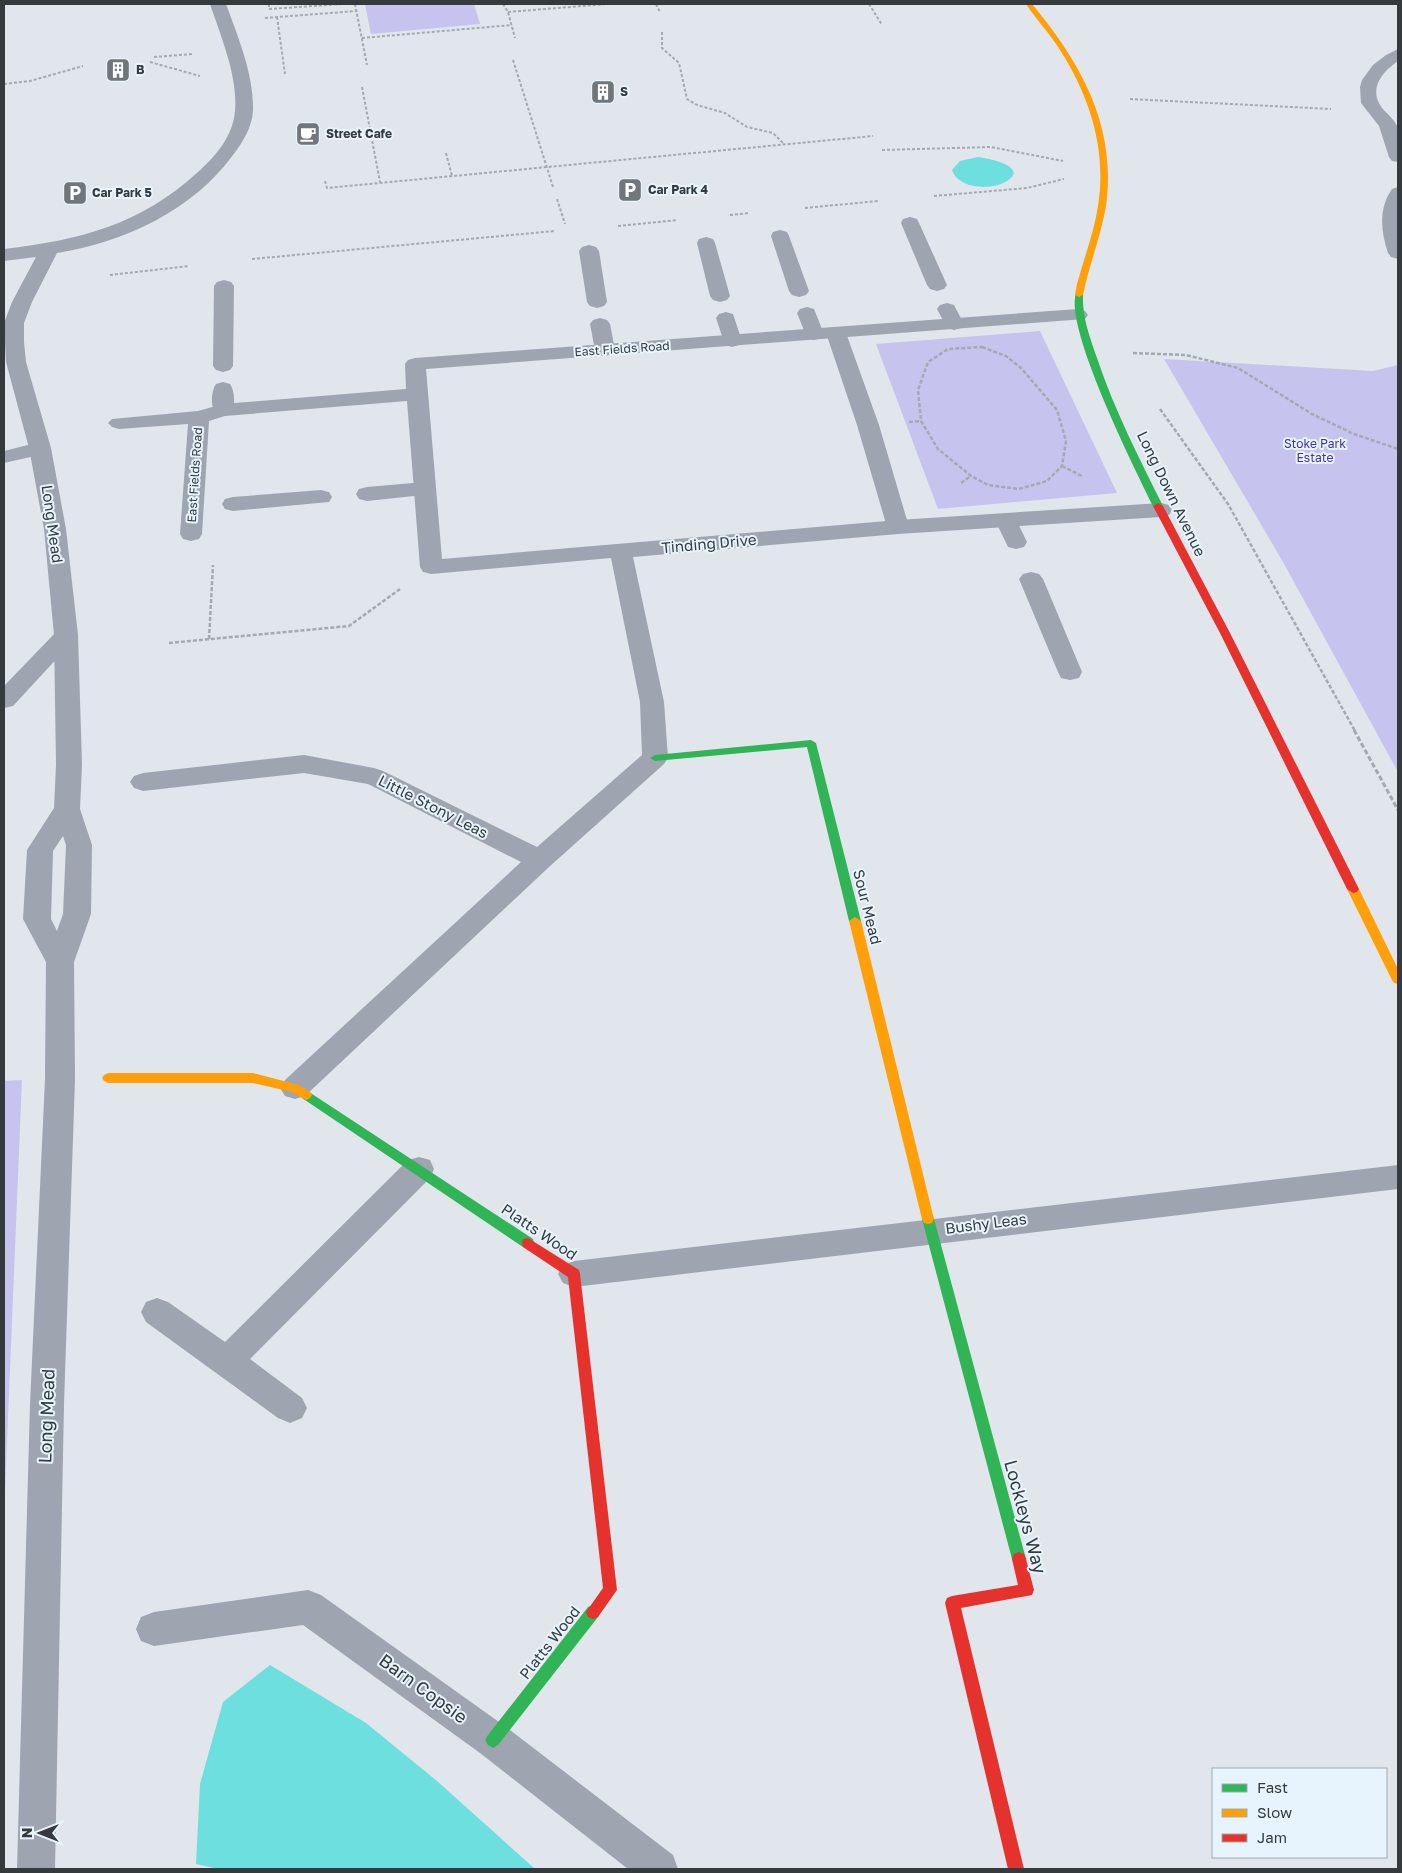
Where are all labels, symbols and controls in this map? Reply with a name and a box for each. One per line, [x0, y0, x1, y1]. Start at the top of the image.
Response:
building icon: B [105, 57, 131, 83]
place label: B [136, 62, 145, 77]
building icon: S [590, 79, 616, 105]
place label: S [620, 84, 628, 99]
cafe icon: Street Cafe [295, 121, 321, 147]
place label: Street Cafe [326, 126, 392, 141]
parking icon: Car Park 4 [617, 177, 643, 203]
parking icon: Car Park 5 [62, 180, 88, 206]
place label: Car Park 4 [648, 182, 709, 197]
place label: Car Park 5 [92, 185, 152, 200]
street label: East Fields Road [574, 338, 670, 359]
street label: East Fields Road [184, 427, 205, 523]
street label: Long Down Avenue [1134, 428, 1210, 559]
park label: Stoke Park Estate [1284, 436, 1346, 465]
street label: Long Mead [39, 484, 67, 564]
street label: Tinding Drive [661, 530, 757, 556]
street label: Little Stony Leas [376, 771, 491, 841]
street label: Sour Mead [850, 867, 886, 946]
street label: Platts Wood [498, 1199, 581, 1263]
street label: Bushy Leas [944, 1209, 1028, 1237]
street label: Long Mead [33, 1368, 59, 1464]
street label: Lockleys Way [1000, 1457, 1052, 1576]
street label: Platts Wood [515, 1602, 583, 1682]
street label: Barn Copsie [375, 1649, 472, 1728]
legend [1212, 1768, 1387, 1858]
text: Fast [1257, 1778, 1288, 1796]
text: Slow [1257, 1803, 1292, 1821]
north arrow [15, 1808, 65, 1858]
text: N [18, 1828, 35, 1838]
text: Jam [1257, 1828, 1287, 1846]

